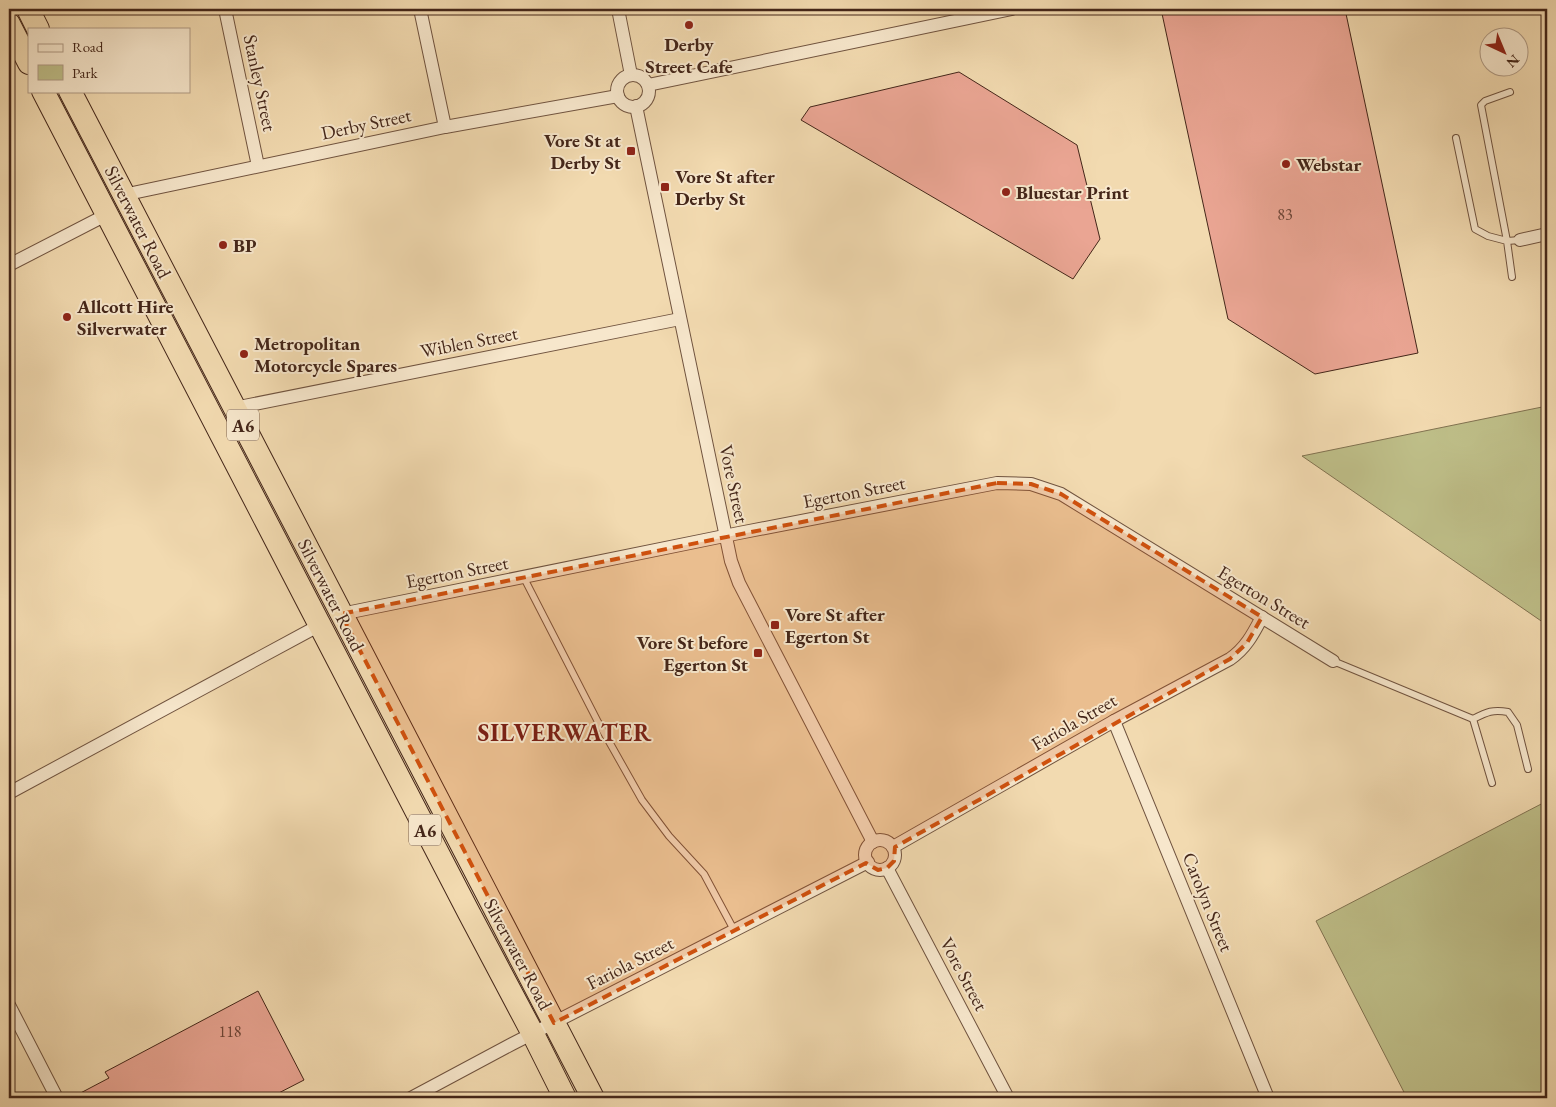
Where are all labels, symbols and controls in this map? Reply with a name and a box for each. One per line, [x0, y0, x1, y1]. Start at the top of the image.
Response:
marker: Derby Street Cafe [683, 19, 695, 31]
legend [28, 28, 190, 92]
north arrow [1478, 28, 1528, 78]
street label: Stanley Street [238, 32, 282, 134]
place label: Derby Street Cafe [645, 32, 733, 79]
text: Road [72, 37, 104, 56]
text: N [1502, 51, 1523, 72]
text: Park [72, 63, 99, 82]
street label: Derby Street [319, 102, 413, 146]
place label: Vore St at Derby St [544, 128, 621, 175]
marker: Vore St at Derby St [625, 145, 637, 157]
place label: Webstar [1296, 152, 1361, 177]
marker: Webstar [1280, 158, 1292, 170]
street label: Silverwater Road [99, 161, 177, 283]
place label: Vore St after Derby St [675, 164, 775, 211]
place label: Bluestar Print [1016, 180, 1129, 205]
marker: Vore St after Derby St [659, 181, 671, 193]
marker: Bluestar Print [1000, 186, 1012, 198]
house number: 83 [1277, 204, 1293, 225]
place label: BP [233, 233, 257, 258]
marker: BP [217, 239, 229, 251]
place label: Allcott Hire Silverwater [76, 294, 174, 341]
marker: Allcott Hire Silverwater [61, 311, 73, 323]
street label: Wiblen Street [418, 320, 520, 364]
place label: Metropolitan Motorcycle Spares [254, 331, 397, 378]
marker: Metropolitan Motorcycle Spares [238, 348, 250, 360]
road number: A6 [227, 410, 259, 440]
street label: Vore Street [714, 442, 755, 526]
street label: Egerton Street [801, 470, 907, 514]
street label: Silverwater Road [292, 534, 370, 656]
street label: Egerton Street [404, 550, 510, 594]
street label: Egerton Street [1213, 560, 1315, 634]
place label: Vore St after Egerton St [785, 602, 885, 649]
marker: Vore St after Egerton St [769, 619, 781, 631]
place label: Vore St before Egerton St [636, 630, 748, 677]
marker: Vore St before Egerton St [752, 647, 764, 659]
street label: Fariola Street [1027, 688, 1121, 756]
district label: SILVERWATER [478, 717, 653, 748]
road number: A6 [409, 814, 441, 846]
street label: Carolyn Street [1177, 849, 1239, 955]
street label: Silverwater Road [478, 894, 558, 1015]
street label: Fariola Street [582, 930, 678, 996]
street label: Vore Street [934, 933, 994, 1015]
house number: 118 [218, 1021, 242, 1042]

